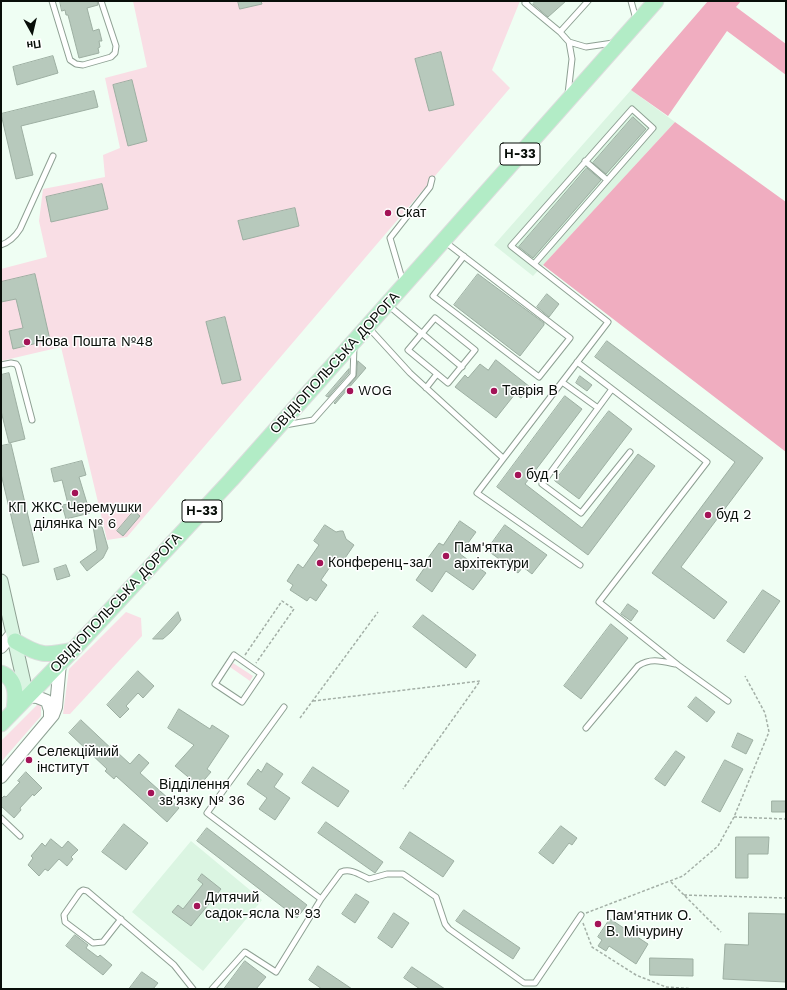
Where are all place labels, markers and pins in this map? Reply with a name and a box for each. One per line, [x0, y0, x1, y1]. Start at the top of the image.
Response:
place label: Скат [396, 205, 426, 221]
marker: Скат [383, 208, 393, 218]
place label: Нова Пошта №48 [35, 334, 153, 350]
marker: Нова Пошта №48 [22, 337, 32, 347]
place label: WOG [358, 383, 392, 399]
place label: Таврія В [502, 383, 558, 399]
marker: WOG [345, 386, 355, 396]
marker: Таврія В [489, 386, 499, 396]
place label: буд 1 [526, 467, 559, 483]
marker: буд 1 [513, 470, 523, 480]
marker: КП ЖКС Черемушки ділянка № 6 [70, 488, 80, 498]
place label: КП ЖКС Черемушки ділянка № 6 [8, 500, 142, 532]
place label: буд 2 [716, 507, 751, 523]
marker: буд 2 [703, 510, 713, 520]
place label: Пам'ятка архітектури [454, 540, 529, 572]
marker: Пам'ятка архітектури [441, 551, 451, 561]
place label: Конференц-зал [328, 555, 432, 571]
marker: Конференц-зал [315, 558, 325, 568]
place label: Селекційний інститут [37, 744, 119, 776]
marker: Селекційний інститут [24, 755, 34, 765]
place label: Відділення зв'язку № 36 [159, 777, 245, 810]
marker: Відділення зв'язку № 36 [146, 788, 156, 798]
place label: Дитячий садок-ясла № 93 [205, 890, 321, 922]
marker: Дитячий садок-ясла № 93 [192, 901, 202, 911]
place label: Пам'ятник О. В. Мічурину [606, 908, 692, 940]
marker: Пам'ятник О. В. Мічурину [593, 919, 603, 929]

